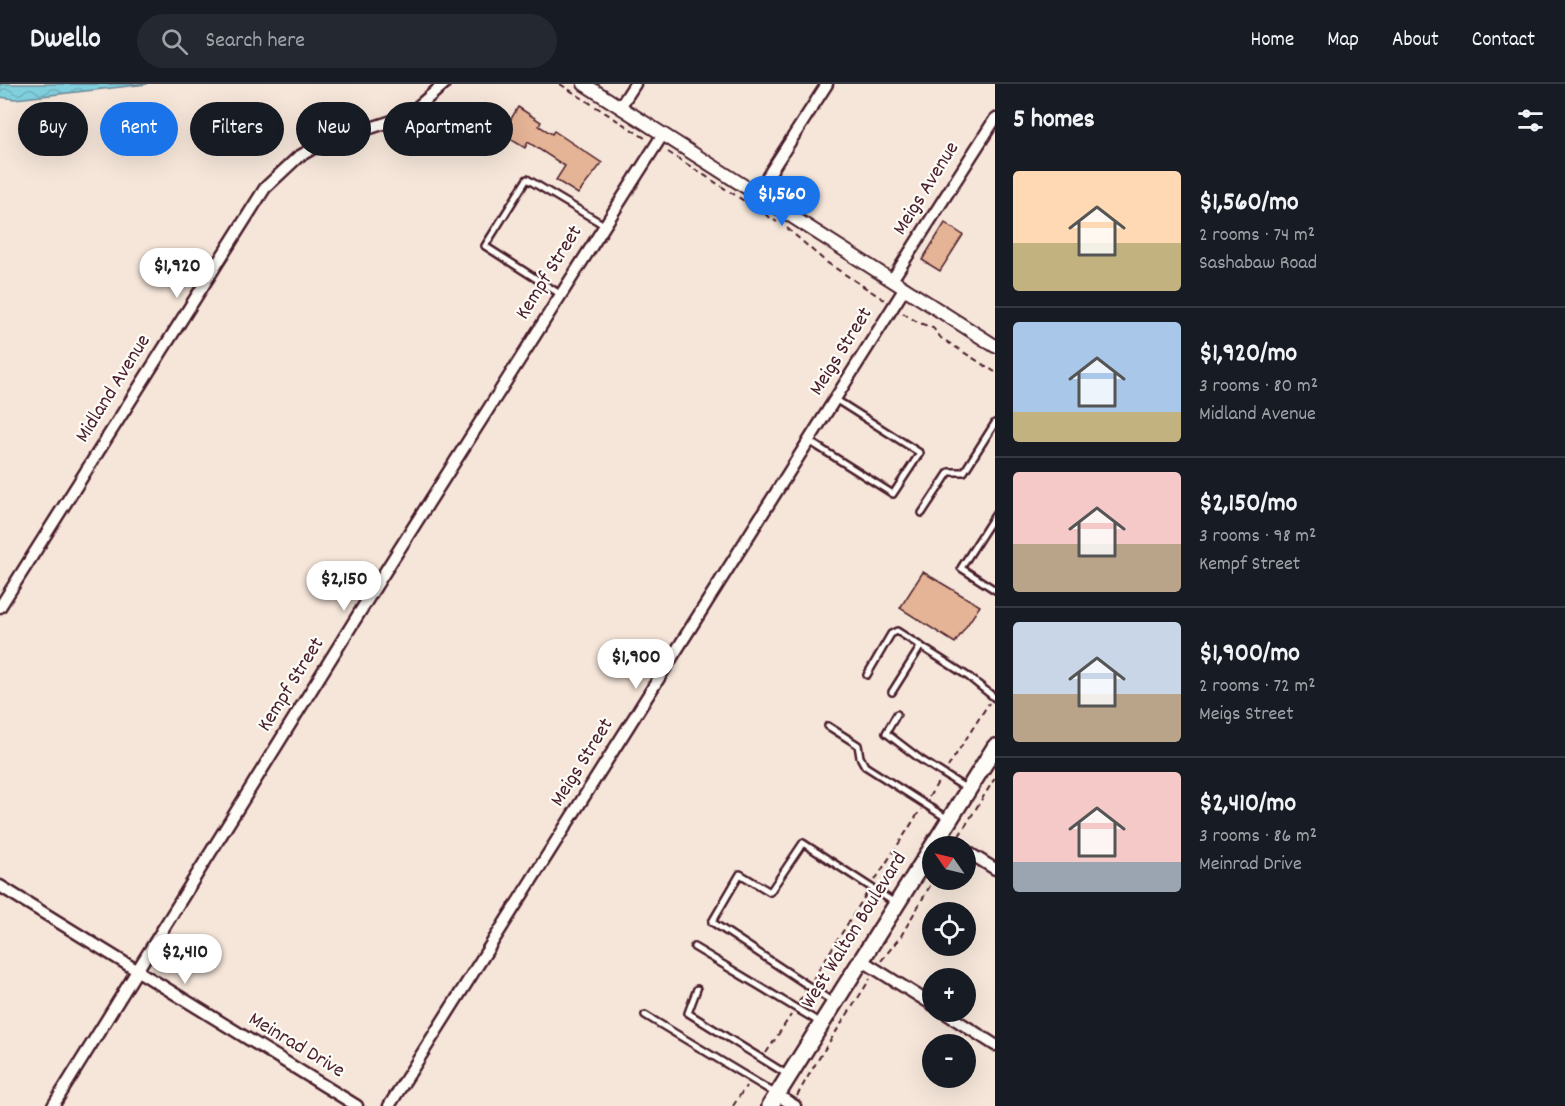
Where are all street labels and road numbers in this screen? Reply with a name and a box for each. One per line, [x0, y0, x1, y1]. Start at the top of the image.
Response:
street label: Meigs Avenue [886, 136, 968, 242]
street label: Kempf Street [509, 220, 591, 326]
street label: Meigs Street [803, 302, 881, 402]
street label: Midland Avenue [69, 329, 159, 449]
street label: Kempf Street [251, 632, 333, 738]
street label: Meigs Street [544, 713, 622, 813]
street label: West Walton Boulevard [795, 847, 915, 1015]
street label: Meinrad Drive [242, 1005, 350, 1087]

